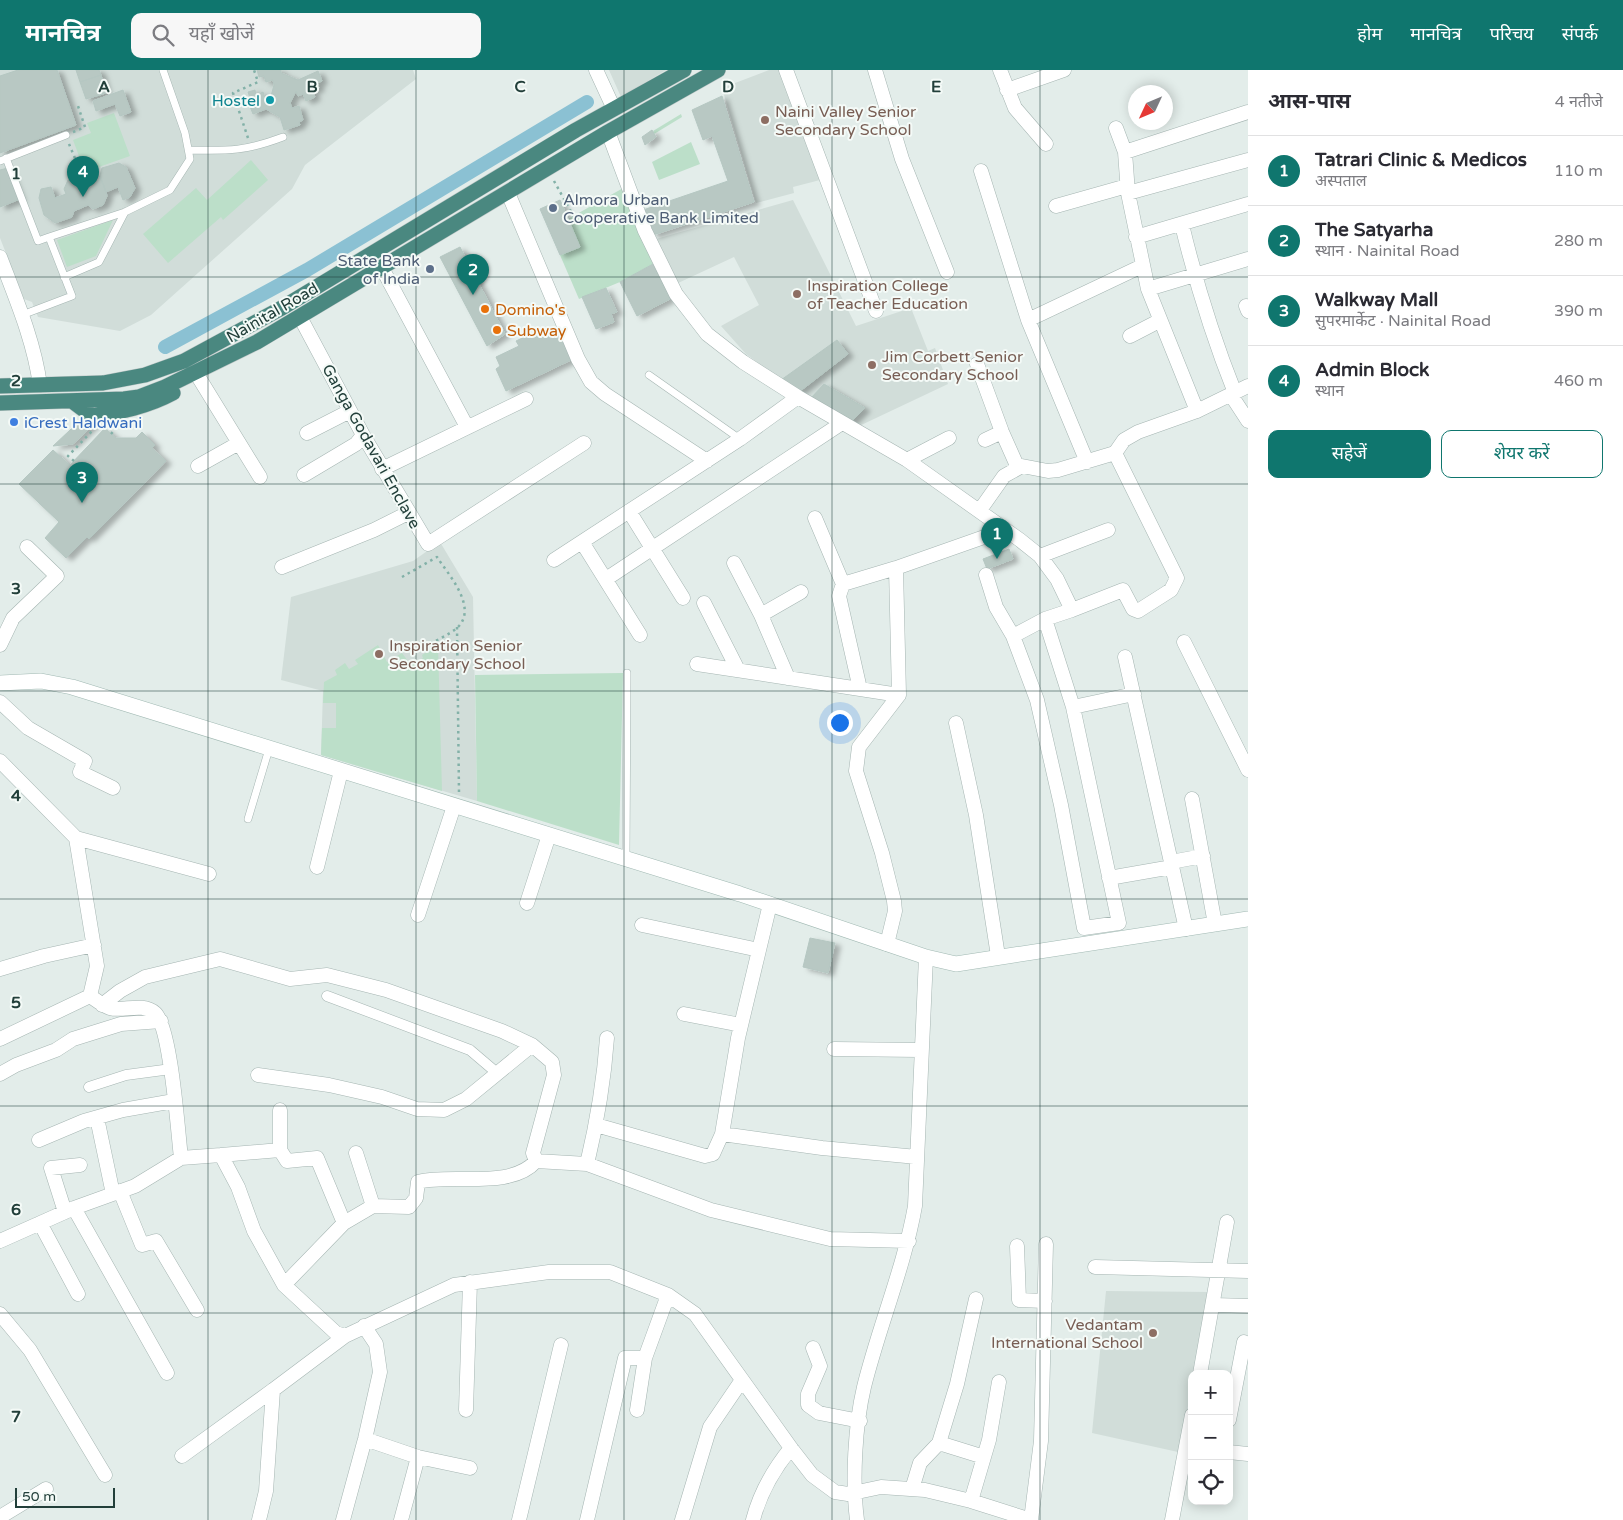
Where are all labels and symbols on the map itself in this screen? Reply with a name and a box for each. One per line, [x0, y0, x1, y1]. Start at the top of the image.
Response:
text: A [98, 77, 110, 97]
text: B [306, 77, 318, 97]
text: C [514, 77, 526, 97]
text: D [722, 77, 734, 97]
text: E [931, 77, 941, 97]
north arrow [1128, 85, 1173, 130]
place label: Hostel [212, 91, 260, 111]
marker: Hostel [264, 94, 276, 106]
place label: Naini Valley Senior Secondary School [775, 102, 917, 140]
marker: Naini Valley Senior Secondary School [759, 114, 771, 126]
pin: 4 [67, 156, 99, 197]
text: 1 [11, 164, 21, 184]
place label: Almora Urban Cooperative Bank Limited [563, 190, 759, 228]
marker: Almora Urban Cooperative Bank Limited [547, 202, 559, 214]
place label: State Bank of India [338, 251, 420, 289]
pin: 2 [457, 254, 489, 295]
marker: State Bank of India [424, 263, 436, 275]
place label: Inspiration College of Teacher Education [807, 276, 968, 314]
street label: Nainital Road [223, 278, 322, 347]
marker: Inspiration College of Teacher Education [791, 288, 803, 300]
place label: Domino's [495, 300, 566, 320]
marker: Domino's [479, 303, 491, 315]
place label: Subway [507, 321, 567, 341]
marker: Subway [491, 324, 503, 336]
place label: Jim Corbett Senior Secondary School [882, 347, 1024, 385]
marker: Jim Corbett Senior Secondary School [866, 359, 878, 371]
street label: Ganga Godavari Enclave [317, 361, 425, 532]
text: 2 [11, 371, 21, 391]
place label: iCrest Haldwani [24, 413, 142, 433]
marker: iCrest Haldwani [8, 416, 20, 428]
pin: 3 [66, 462, 98, 503]
pin: 1 [981, 518, 1013, 559]
text: 3 [11, 579, 21, 599]
place label: Inspiration Senior Secondary School [389, 636, 525, 674]
marker: Inspiration Senior Secondary School [373, 648, 385, 660]
your location [827, 710, 853, 736]
text: 4 [11, 786, 21, 806]
text: 5 [11, 993, 21, 1013]
text: 6 [11, 1200, 21, 1220]
place label: Vedantam International School [991, 1315, 1143, 1353]
marker: Vedantam International School [1147, 1327, 1159, 1339]
text: 7 [11, 1407, 21, 1427]
scale bar [15, 1485, 115, 1508]

